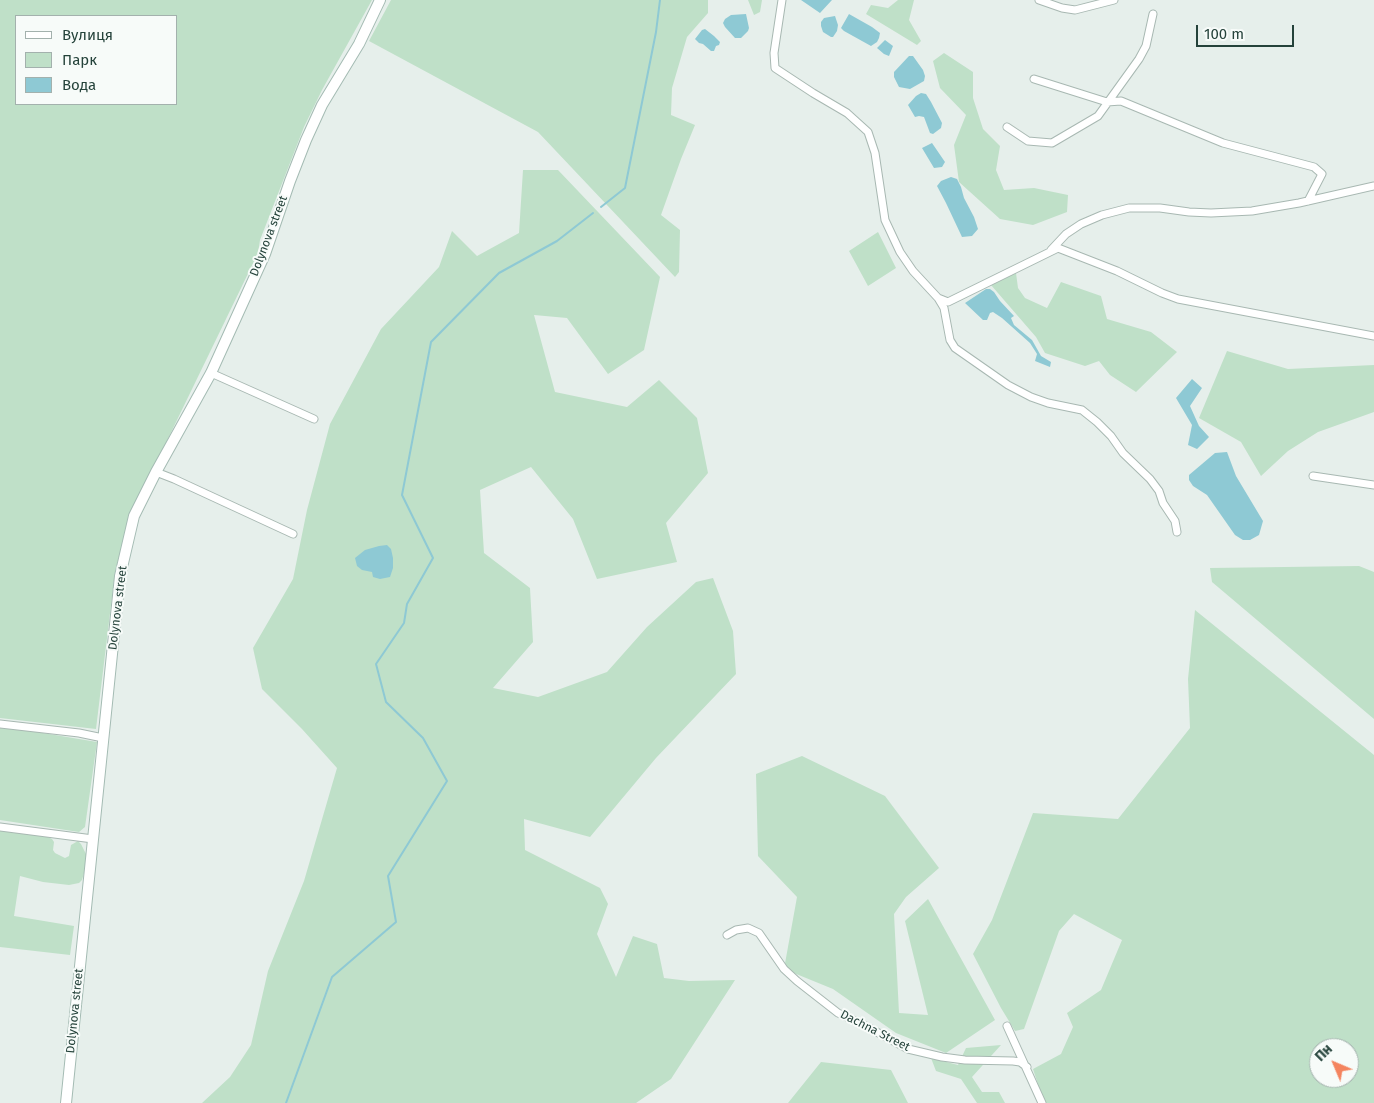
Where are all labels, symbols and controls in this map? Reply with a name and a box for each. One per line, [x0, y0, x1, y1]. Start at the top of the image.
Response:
legend [15, 15, 178, 105]
scale bar [1199, 15, 1296, 47]
text: 100 m [1204, 25, 1244, 43]
text: Вулиця [62, 26, 113, 44]
text: Парк [62, 51, 97, 69]
text: Вода [62, 76, 96, 94]
street label: Dolynova street [247, 194, 291, 278]
street label: Dolynova street [106, 565, 130, 651]
street label: Dolynova street [63, 968, 87, 1054]
street label: Dachna Street [838, 1007, 912, 1055]
north arrow [1309, 1038, 1359, 1088]
text: Пн [1312, 1041, 1336, 1065]

